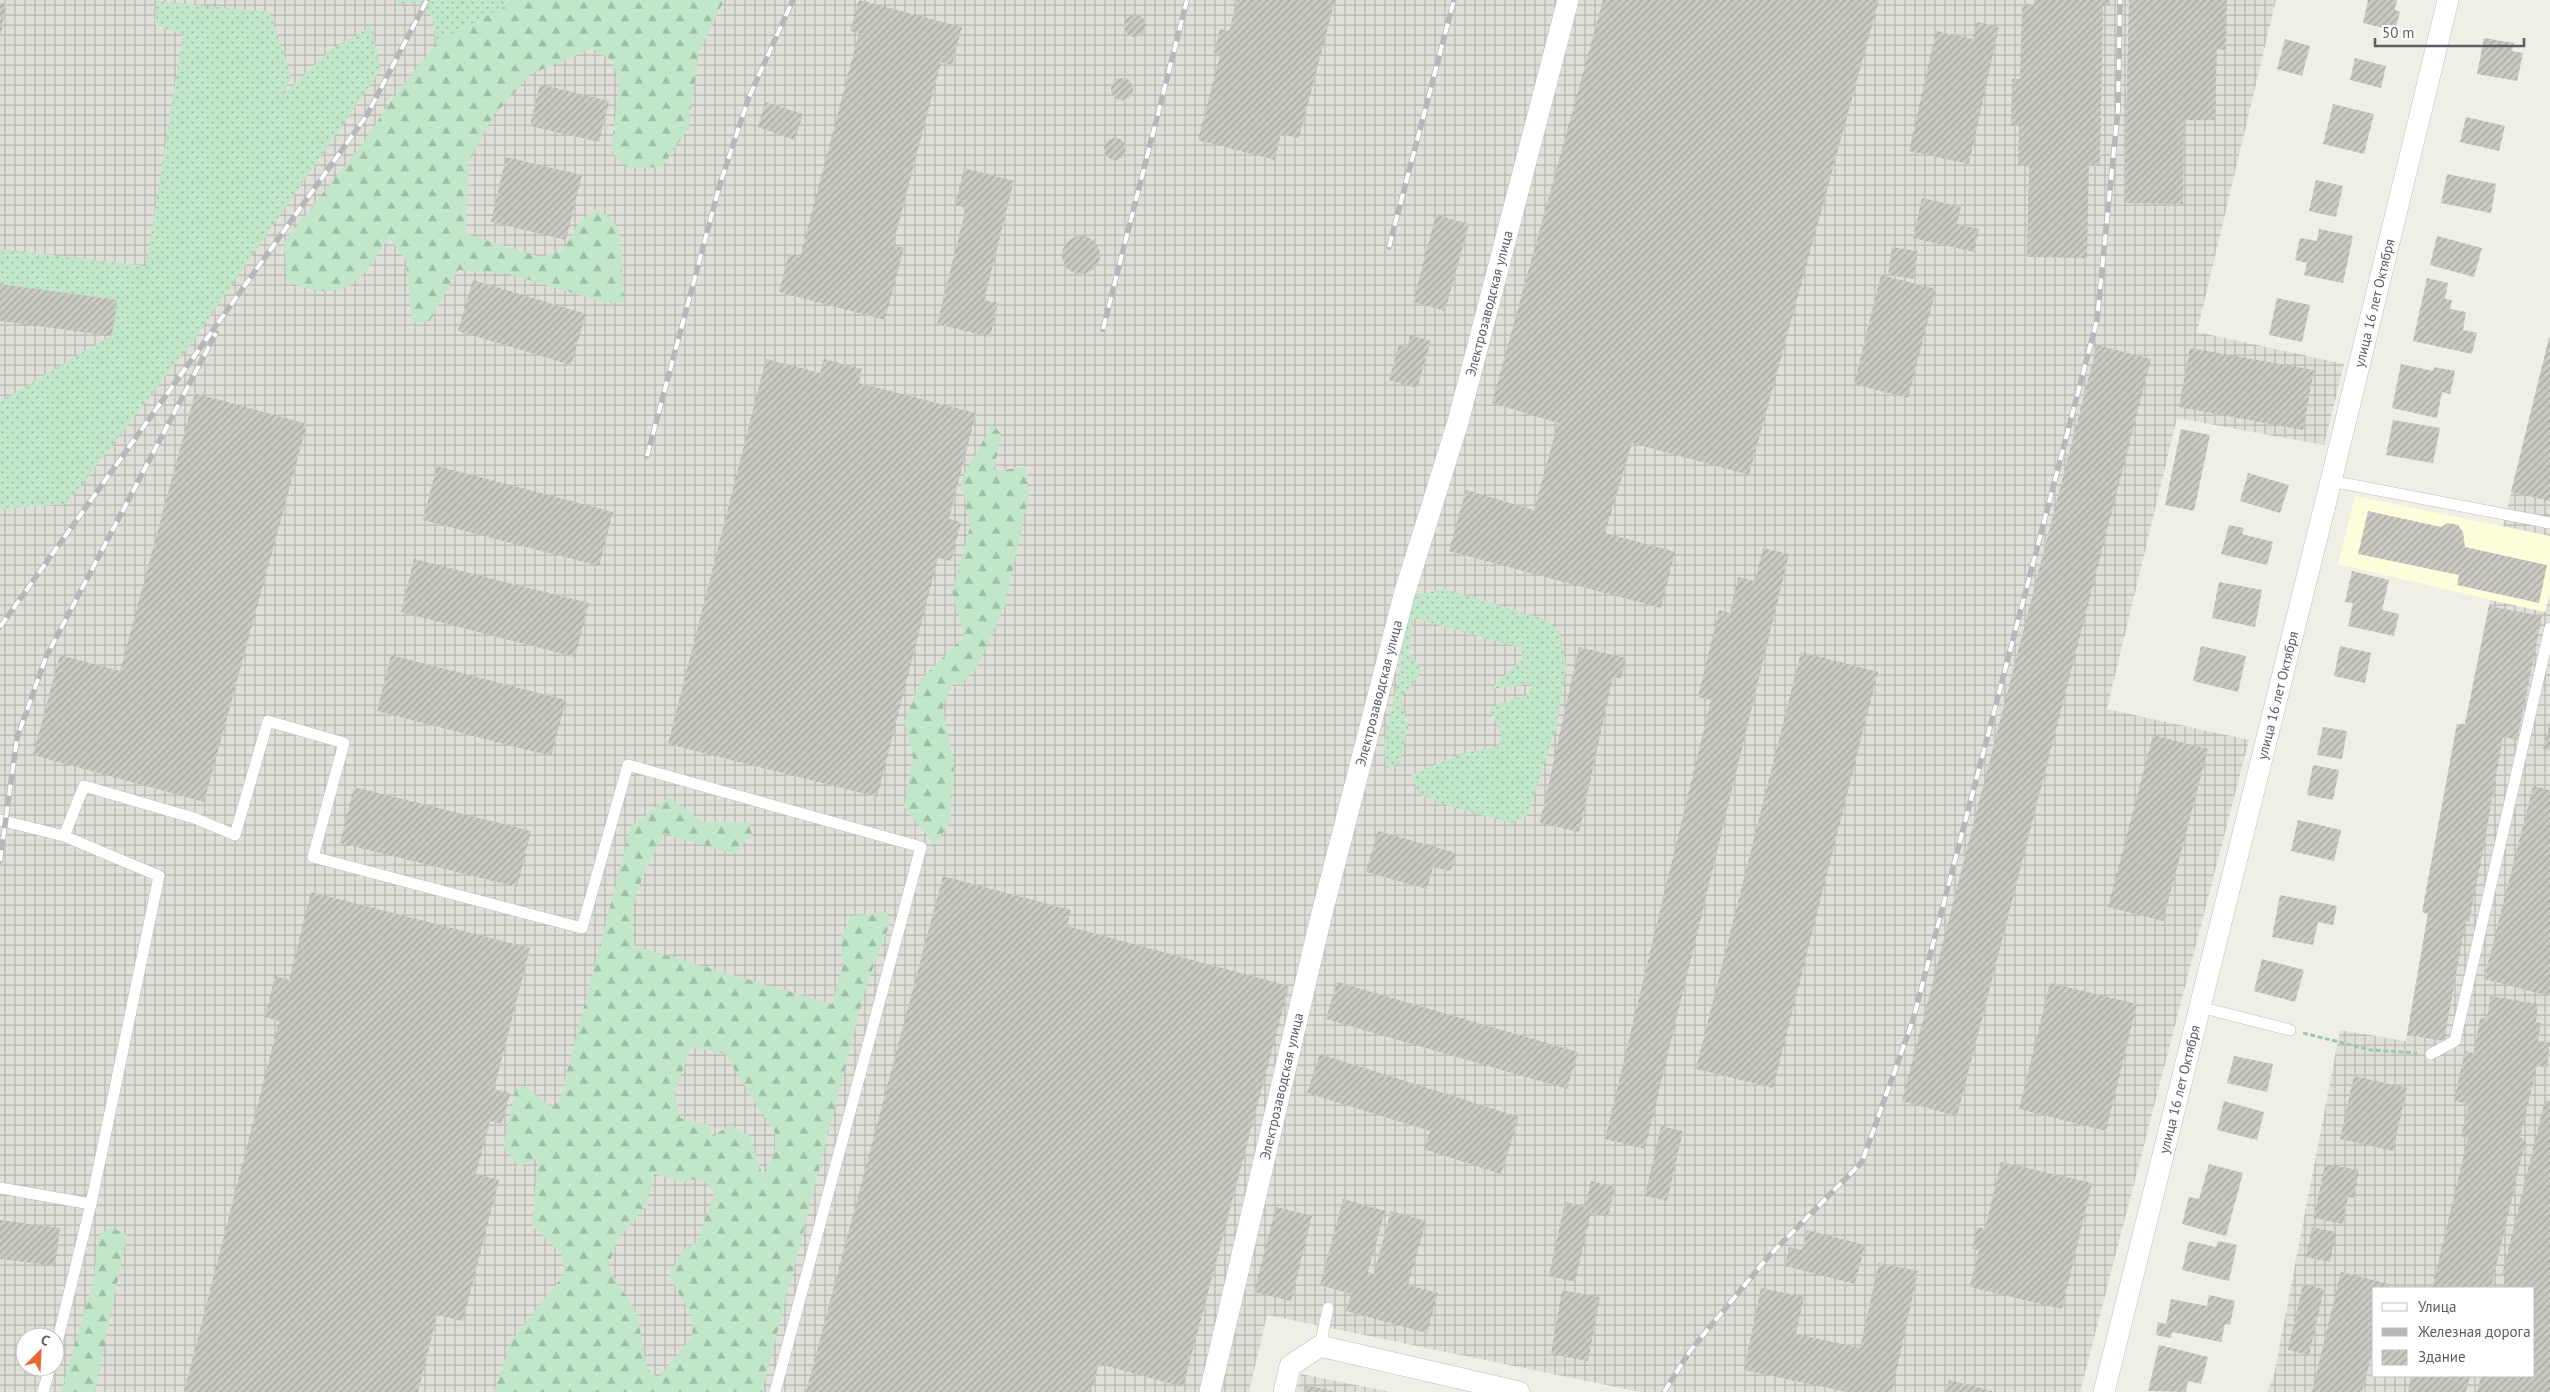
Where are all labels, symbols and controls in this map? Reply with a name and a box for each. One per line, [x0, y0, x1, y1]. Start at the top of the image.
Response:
scale bar [2375, 15, 2524, 47]
text: 50 m [2382, 23, 2415, 42]
street label: Электрозаводская улица [1461, 228, 1517, 379]
street label: улица 16 лет Октября [2350, 237, 2399, 369]
street label: Электрозаводская улица [1351, 618, 1406, 768]
street label: улица 16 лет Октября [2253, 629, 2302, 761]
street label: Электрозаводская улица [1256, 1011, 1307, 1162]
street label: улица 16 лет Октября [2155, 1023, 2204, 1155]
legend [2372, 1287, 2535, 1377]
text: Улица [2418, 1297, 2456, 1316]
text: Железная дорога [2417, 1322, 2531, 1341]
north arrow [15, 1327, 65, 1377]
text: С [38, 1330, 53, 1350]
text: Здание [2418, 1347, 2466, 1366]

